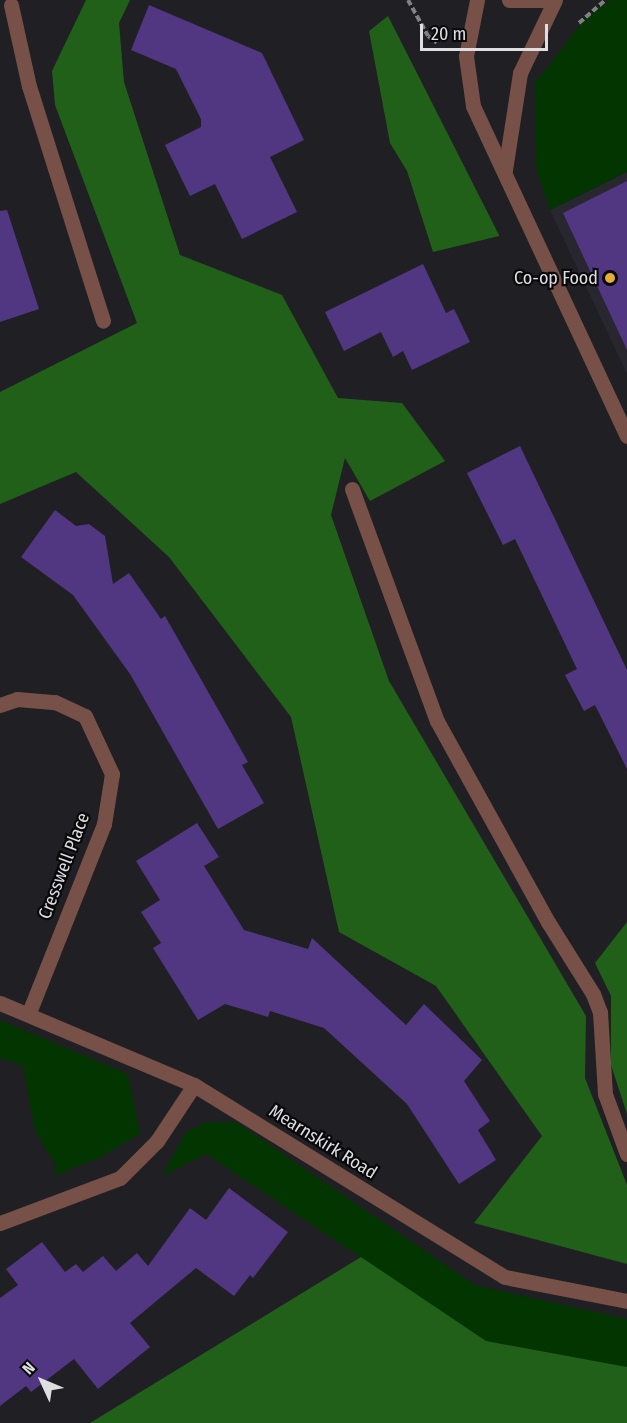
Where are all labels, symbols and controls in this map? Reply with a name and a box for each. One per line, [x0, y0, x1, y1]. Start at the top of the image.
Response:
scale bar [423, 12, 550, 50]
text: 20 m [431, 23, 466, 45]
place label: Co-op Food [514, 267, 598, 289]
marker: Co-op Food [603, 271, 617, 285]
street label: Cresswell Place [34, 810, 94, 922]
street label: Mearnskirk Road [265, 1100, 381, 1184]
north arrow [12, 1351, 72, 1411]
text: N [19, 1358, 39, 1378]

